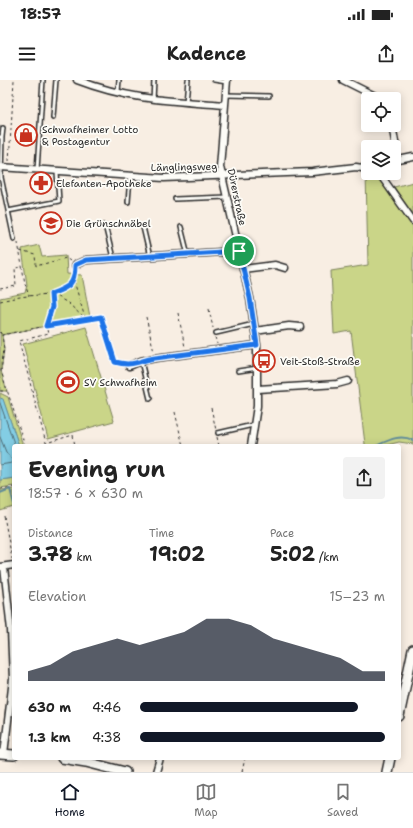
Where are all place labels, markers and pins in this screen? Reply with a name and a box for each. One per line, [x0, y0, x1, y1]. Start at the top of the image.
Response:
shop icon: Schwafheimer Lotto & Postagentur [13, 122, 39, 148]
place label: Schwafheimer Lotto & Postagentur [42, 123, 138, 148]
pharmacy icon: Elefanten-Apotheke [28, 170, 54, 196]
place label: Elefanten-Apotheke [56, 177, 152, 190]
school or university icon: Die Grünschnäbel [38, 210, 64, 236]
place label: Die Grünschnäbel [66, 217, 151, 230]
pin [222, 234, 256, 268]
bus stop icon: Veit-Stoß-Straße [251, 348, 277, 374]
place label: Veit-Stoß-Straße [280, 355, 360, 368]
sports icon: SV Schwafheim [55, 369, 81, 395]
place label: SV Schwafheim [84, 376, 157, 389]

